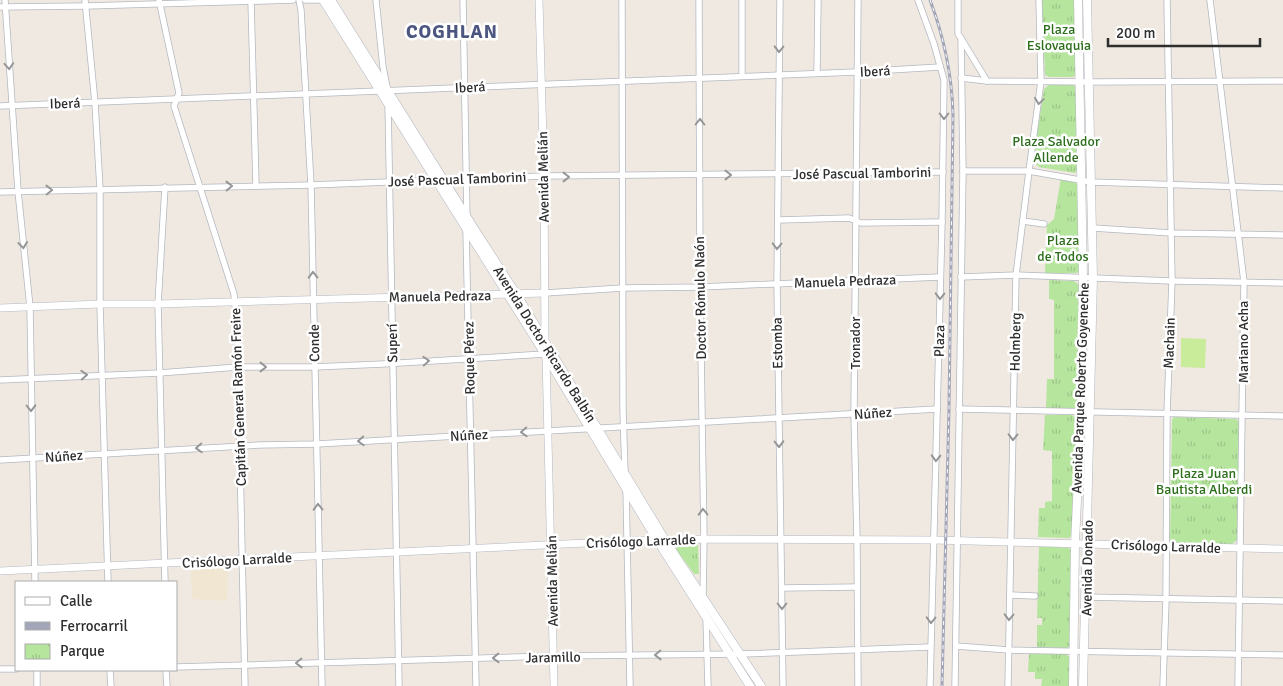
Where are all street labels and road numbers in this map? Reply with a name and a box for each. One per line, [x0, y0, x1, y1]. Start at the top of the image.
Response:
street label: Iberá [859, 62, 891, 81]
street label: Iberá [454, 78, 486, 97]
street label: Iberá [49, 94, 81, 113]
street label: Avenida Melián [534, 131, 553, 223]
street label: José Pascual Tamborini [793, 164, 931, 183]
street label: José Pascual Tamborini [387, 169, 527, 190]
street label: Doctor Rómulo Naón [691, 236, 710, 360]
street label: Avenida Doctor Ricardo Balbín [489, 263, 600, 426]
street label: Manuela Pedraza [794, 271, 897, 292]
street label: Avenida Parque Roberto Goyeneche [1068, 282, 1093, 494]
street label: Manuela Pedraza [389, 287, 491, 306]
street label: Mariano Acha [1235, 301, 1252, 383]
street label: Capitán General Ramón Freire [227, 308, 250, 486]
street label: Holmberg [1006, 312, 1025, 372]
street label: Tronador [847, 316, 864, 369]
street label: Estomba [769, 317, 786, 369]
street label: Machain [1160, 317, 1179, 369]
street label: Roque Pérez [460, 321, 479, 395]
street label: Superí [384, 323, 401, 363]
street label: Conde [306, 324, 323, 362]
street label: Plaza [931, 325, 948, 357]
street label: Núñez [853, 404, 893, 423]
street label: Núñez [450, 426, 488, 445]
street label: Núñez [44, 447, 84, 466]
street label: Avenida Donado [1078, 520, 1097, 616]
street label: Crisólogo Larralde [586, 531, 696, 552]
street label: Avenida Melián [543, 535, 562, 627]
street label: Crisólogo Larralde [1111, 536, 1221, 557]
street label: Crisólogo Larralde [182, 549, 292, 572]
street label: Jaramillo [525, 649, 581, 666]

